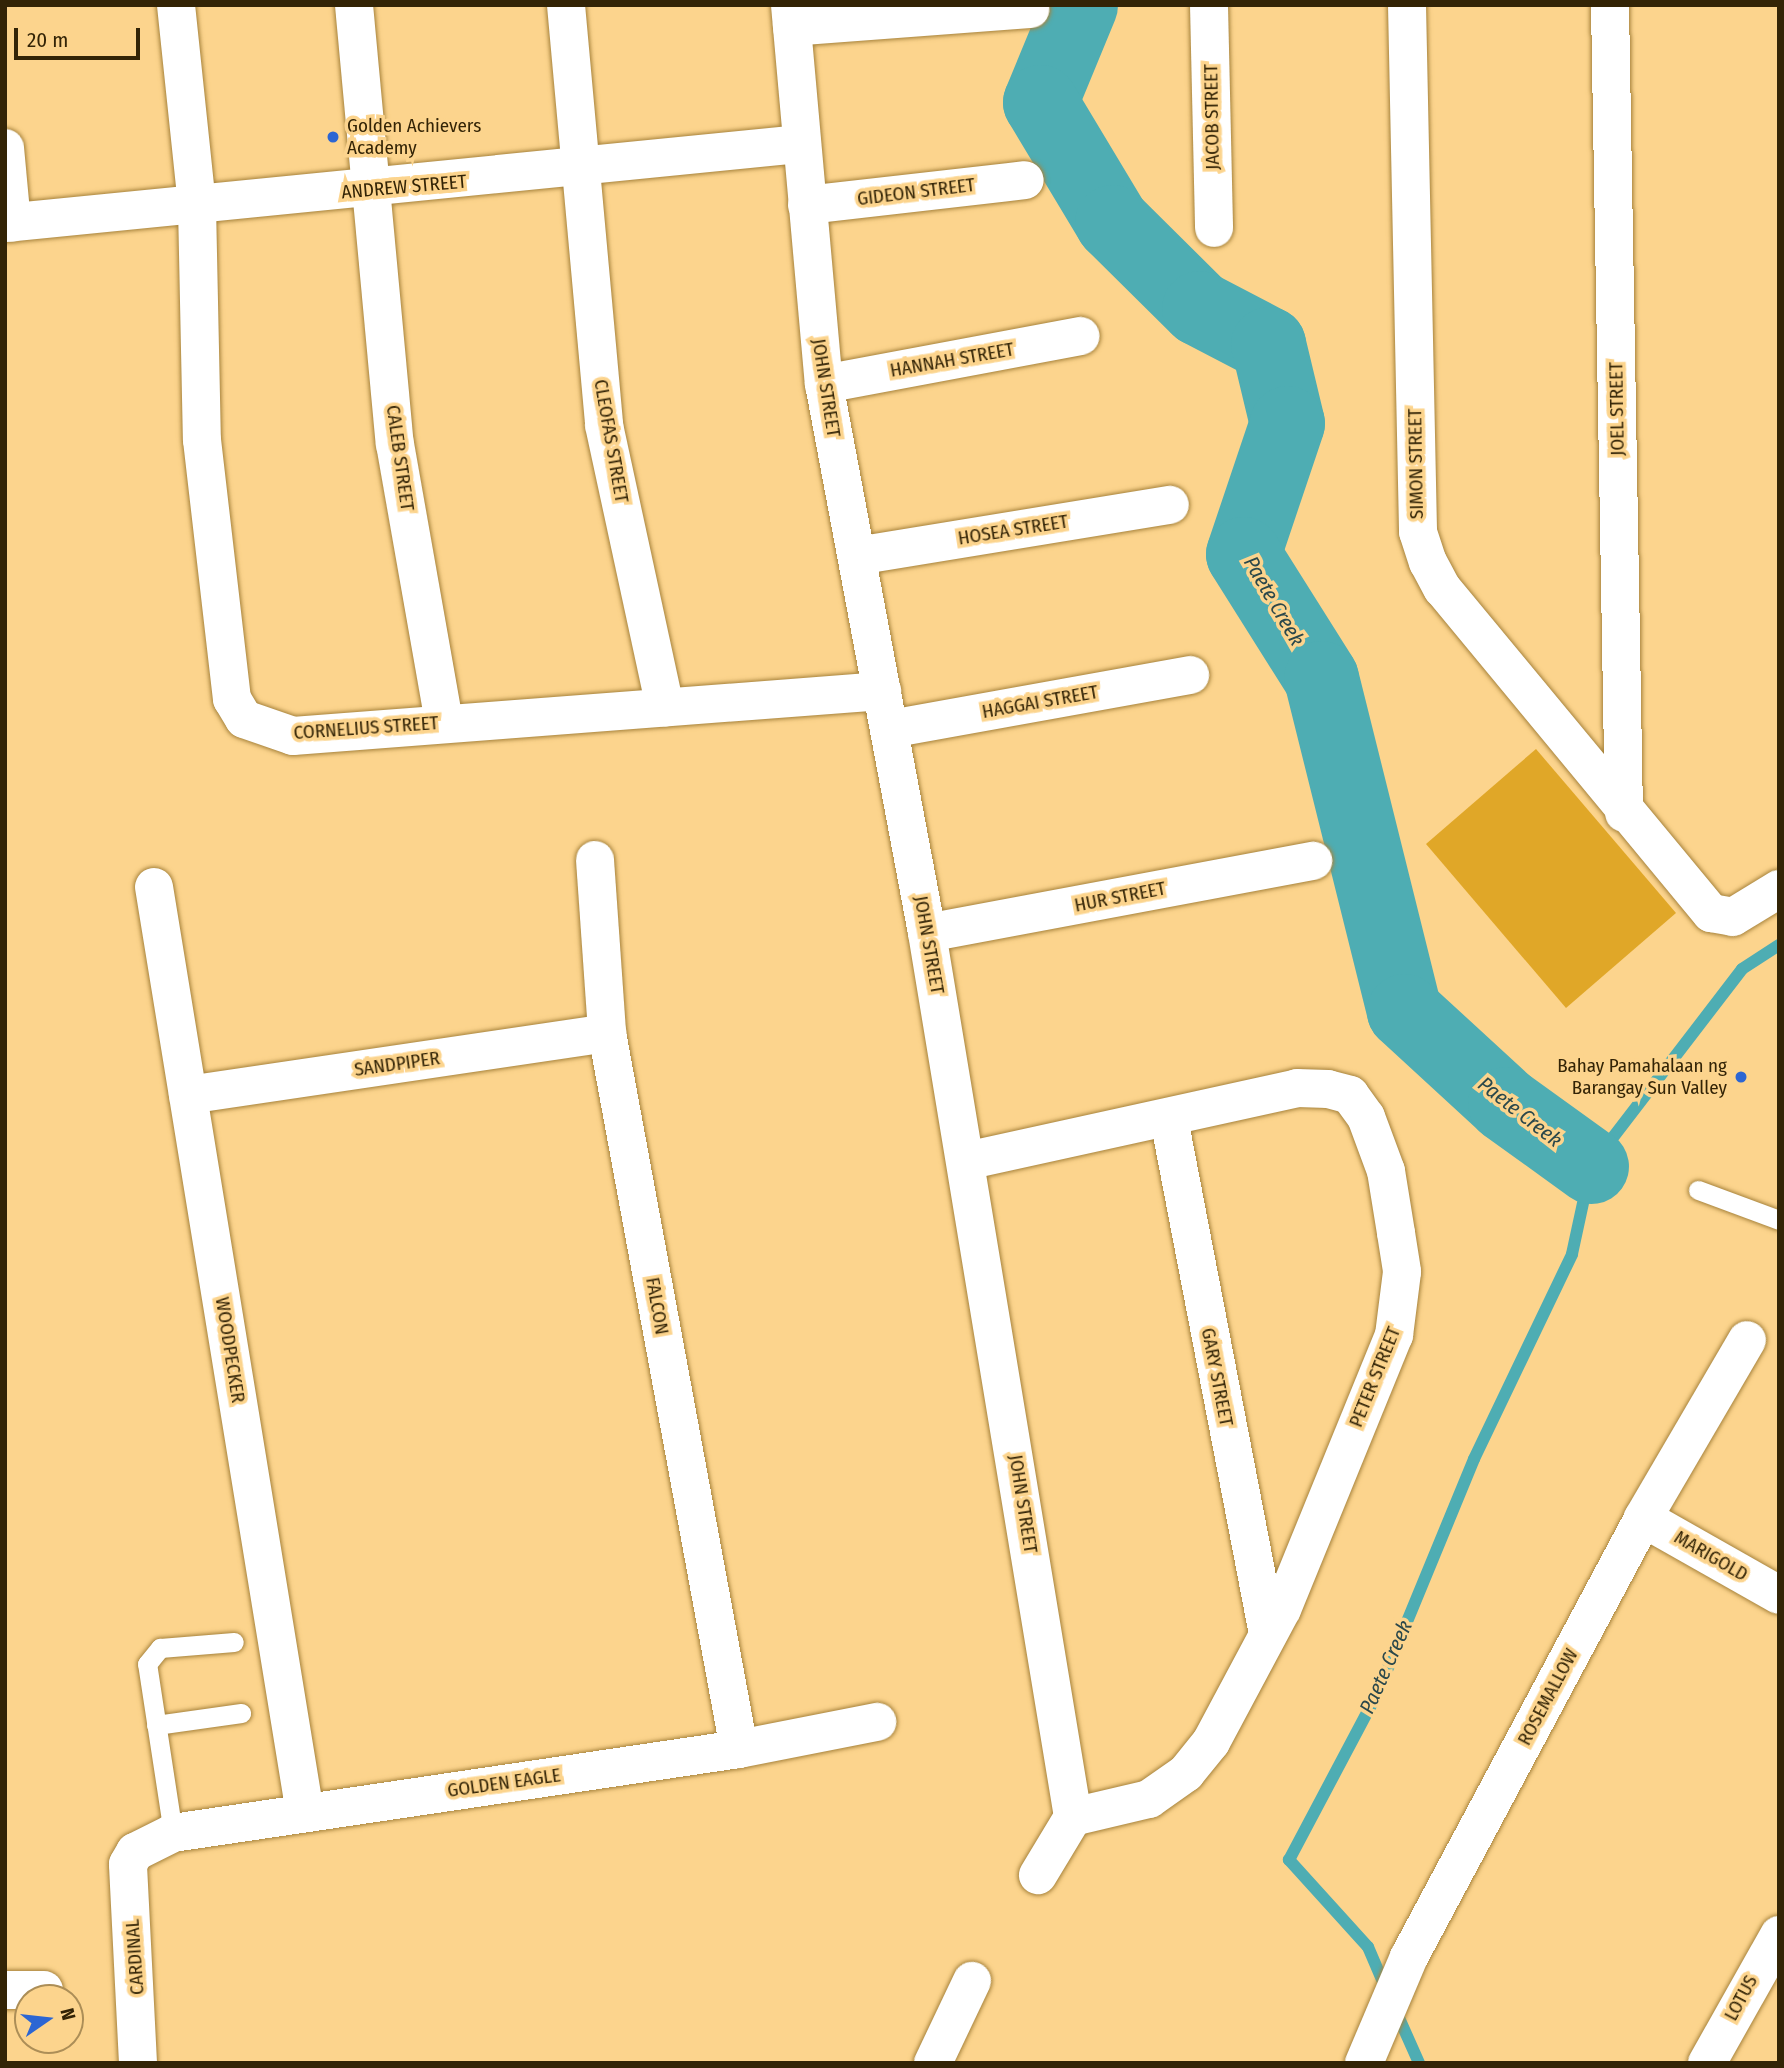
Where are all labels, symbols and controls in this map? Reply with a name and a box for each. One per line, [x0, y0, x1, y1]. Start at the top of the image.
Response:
scale bar [18, 14, 144, 58]
text: 20 m [27, 27, 68, 53]
street label: JACOB STREET [1200, 64, 1224, 170]
place label: Golden Achievers Academy [347, 115, 481, 159]
marker: Golden Achievers Academy [325, 129, 341, 145]
street label: ANDREW STREET [341, 170, 467, 204]
street label: GIDEON STREET [856, 173, 976, 211]
street label: JOHN STREET [807, 337, 845, 439]
street label: HANNAH STREET [888, 338, 1016, 382]
street label: JOEL STREET [1605, 362, 1629, 456]
street label: CLEOFAS STREET [589, 378, 633, 504]
street label: CALEB STREET [381, 404, 419, 512]
street label: SIMON STREET [1404, 409, 1428, 519]
street label: HOSEA STREET [956, 510, 1070, 550]
water label: Paete Creek [1238, 552, 1310, 650]
street label: HAGGAI STREET [980, 681, 1100, 723]
street label: CORNELIUS STREET [293, 712, 439, 744]
street label: HUR STREET [1073, 877, 1167, 917]
street label: JOHN STREET [909, 894, 949, 996]
street label: SANDPIPER [353, 1047, 441, 1081]
place label: Bahay Pamahalaan ng Barangay Sun Valley [1557, 1055, 1727, 1099]
marker: Bahay Pamahalaan ng Barangay Sun Valley [1733, 1069, 1749, 1085]
water label: Paete Creek [1473, 1071, 1567, 1153]
street label: FALCON [641, 1276, 673, 1336]
street label: WOODPECKER [210, 1296, 250, 1404]
street label: PETER STREET [1345, 1324, 1405, 1430]
street label: GARY STREET [1196, 1326, 1238, 1428]
street label: JOHN STREET [1004, 1453, 1042, 1555]
street label: MARIGOLD [1670, 1526, 1752, 1586]
water label: Paete Creek [1354, 1616, 1418, 1718]
street label: ROSEMALLOW [1513, 1645, 1583, 1749]
street label: GOLDEN EAGLE [446, 1764, 562, 1802]
street label: CARDINAL [121, 1918, 149, 1996]
street label: LOTUS [1720, 1971, 1762, 2025]
north arrow [14, 1984, 84, 2054]
text: N [55, 2006, 80, 2023]

